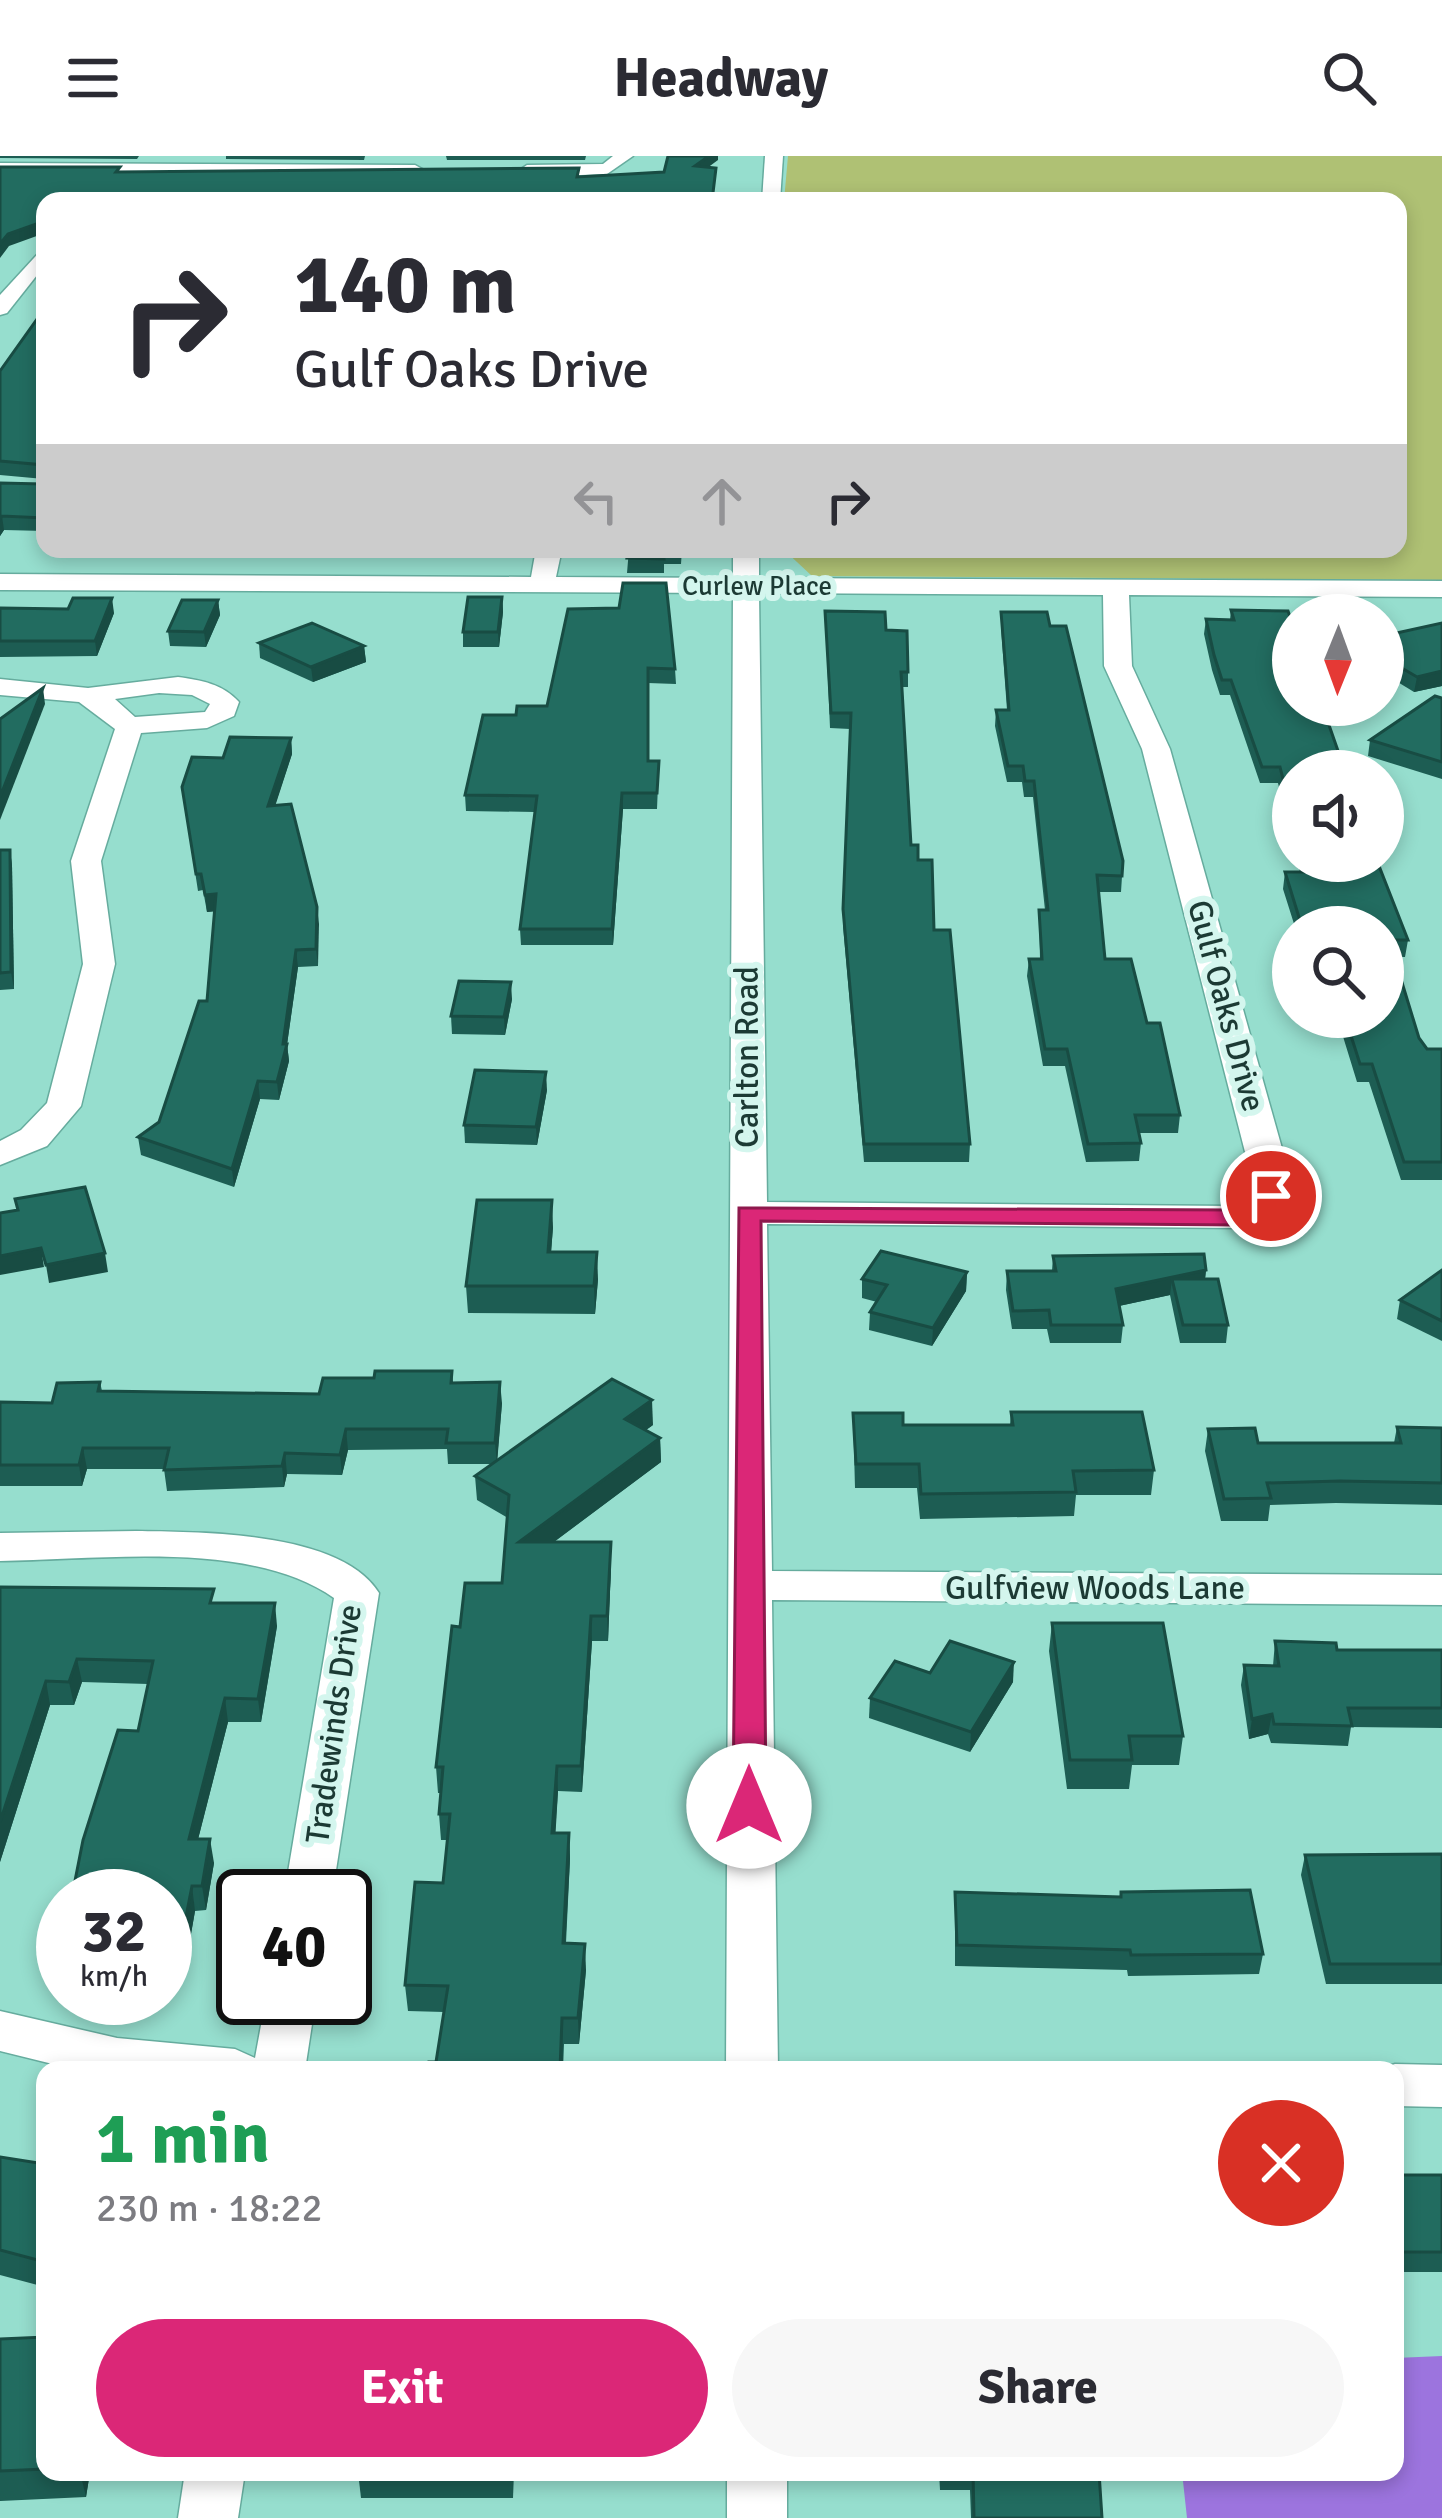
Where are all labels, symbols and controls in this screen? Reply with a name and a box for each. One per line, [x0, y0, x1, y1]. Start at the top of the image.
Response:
icon: menu [60, 45, 126, 111]
text: Headway [614, 45, 828, 112]
icon: search [1316, 45, 1382, 111]
text: 140 m [294, 233, 516, 337]
icon: right [96, 240, 252, 396]
text: Gulf Oaks Drive [294, 336, 649, 403]
icon: left [563, 468, 629, 534]
icon: ahead [689, 468, 755, 534]
icon: right [815, 468, 881, 534]
street label: Curlew Place [682, 570, 832, 603]
north arrow [1272, 594, 1404, 726]
map controls [1272, 594, 1404, 1038]
button: sound [1272, 750, 1404, 882]
street label: Gulf Oaks Drive [1178, 896, 1274, 1116]
button: search [1272, 906, 1404, 1038]
street label: Carlton Road [727, 966, 768, 1148]
pin [1220, 1145, 1322, 1247]
icon: arrive [1238, 1163, 1304, 1229]
street label: Gulfview Woods Lane [945, 1568, 1245, 1609]
street label: Tradewinds Drive [297, 1602, 371, 1846]
position arrow [686, 1743, 812, 1869]
speed limit sign: 40 [216, 1869, 372, 2025]
text: 32 [82, 1895, 146, 1969]
text: km/h [80, 1958, 148, 1995]
text: 1 min [96, 2094, 270, 2183]
button: close [1218, 2100, 1344, 2226]
text: 230 m · 18:22 [96, 2184, 323, 2232]
button: Exit [96, 2319, 708, 2457]
button: Share [732, 2319, 1344, 2457]

